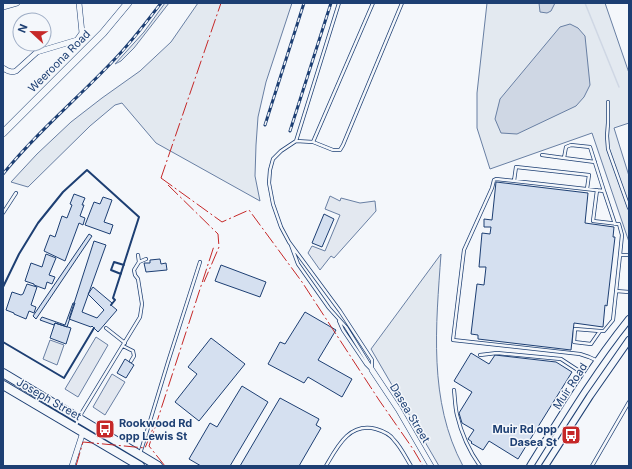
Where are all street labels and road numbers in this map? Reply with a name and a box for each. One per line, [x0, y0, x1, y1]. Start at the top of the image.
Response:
street label: Weeroona Road [25, 27, 93, 95]
street label: Muir Road [550, 360, 590, 412]
street label: Joseph Street [14, 375, 84, 423]
street label: Dasea Street [387, 381, 433, 446]

